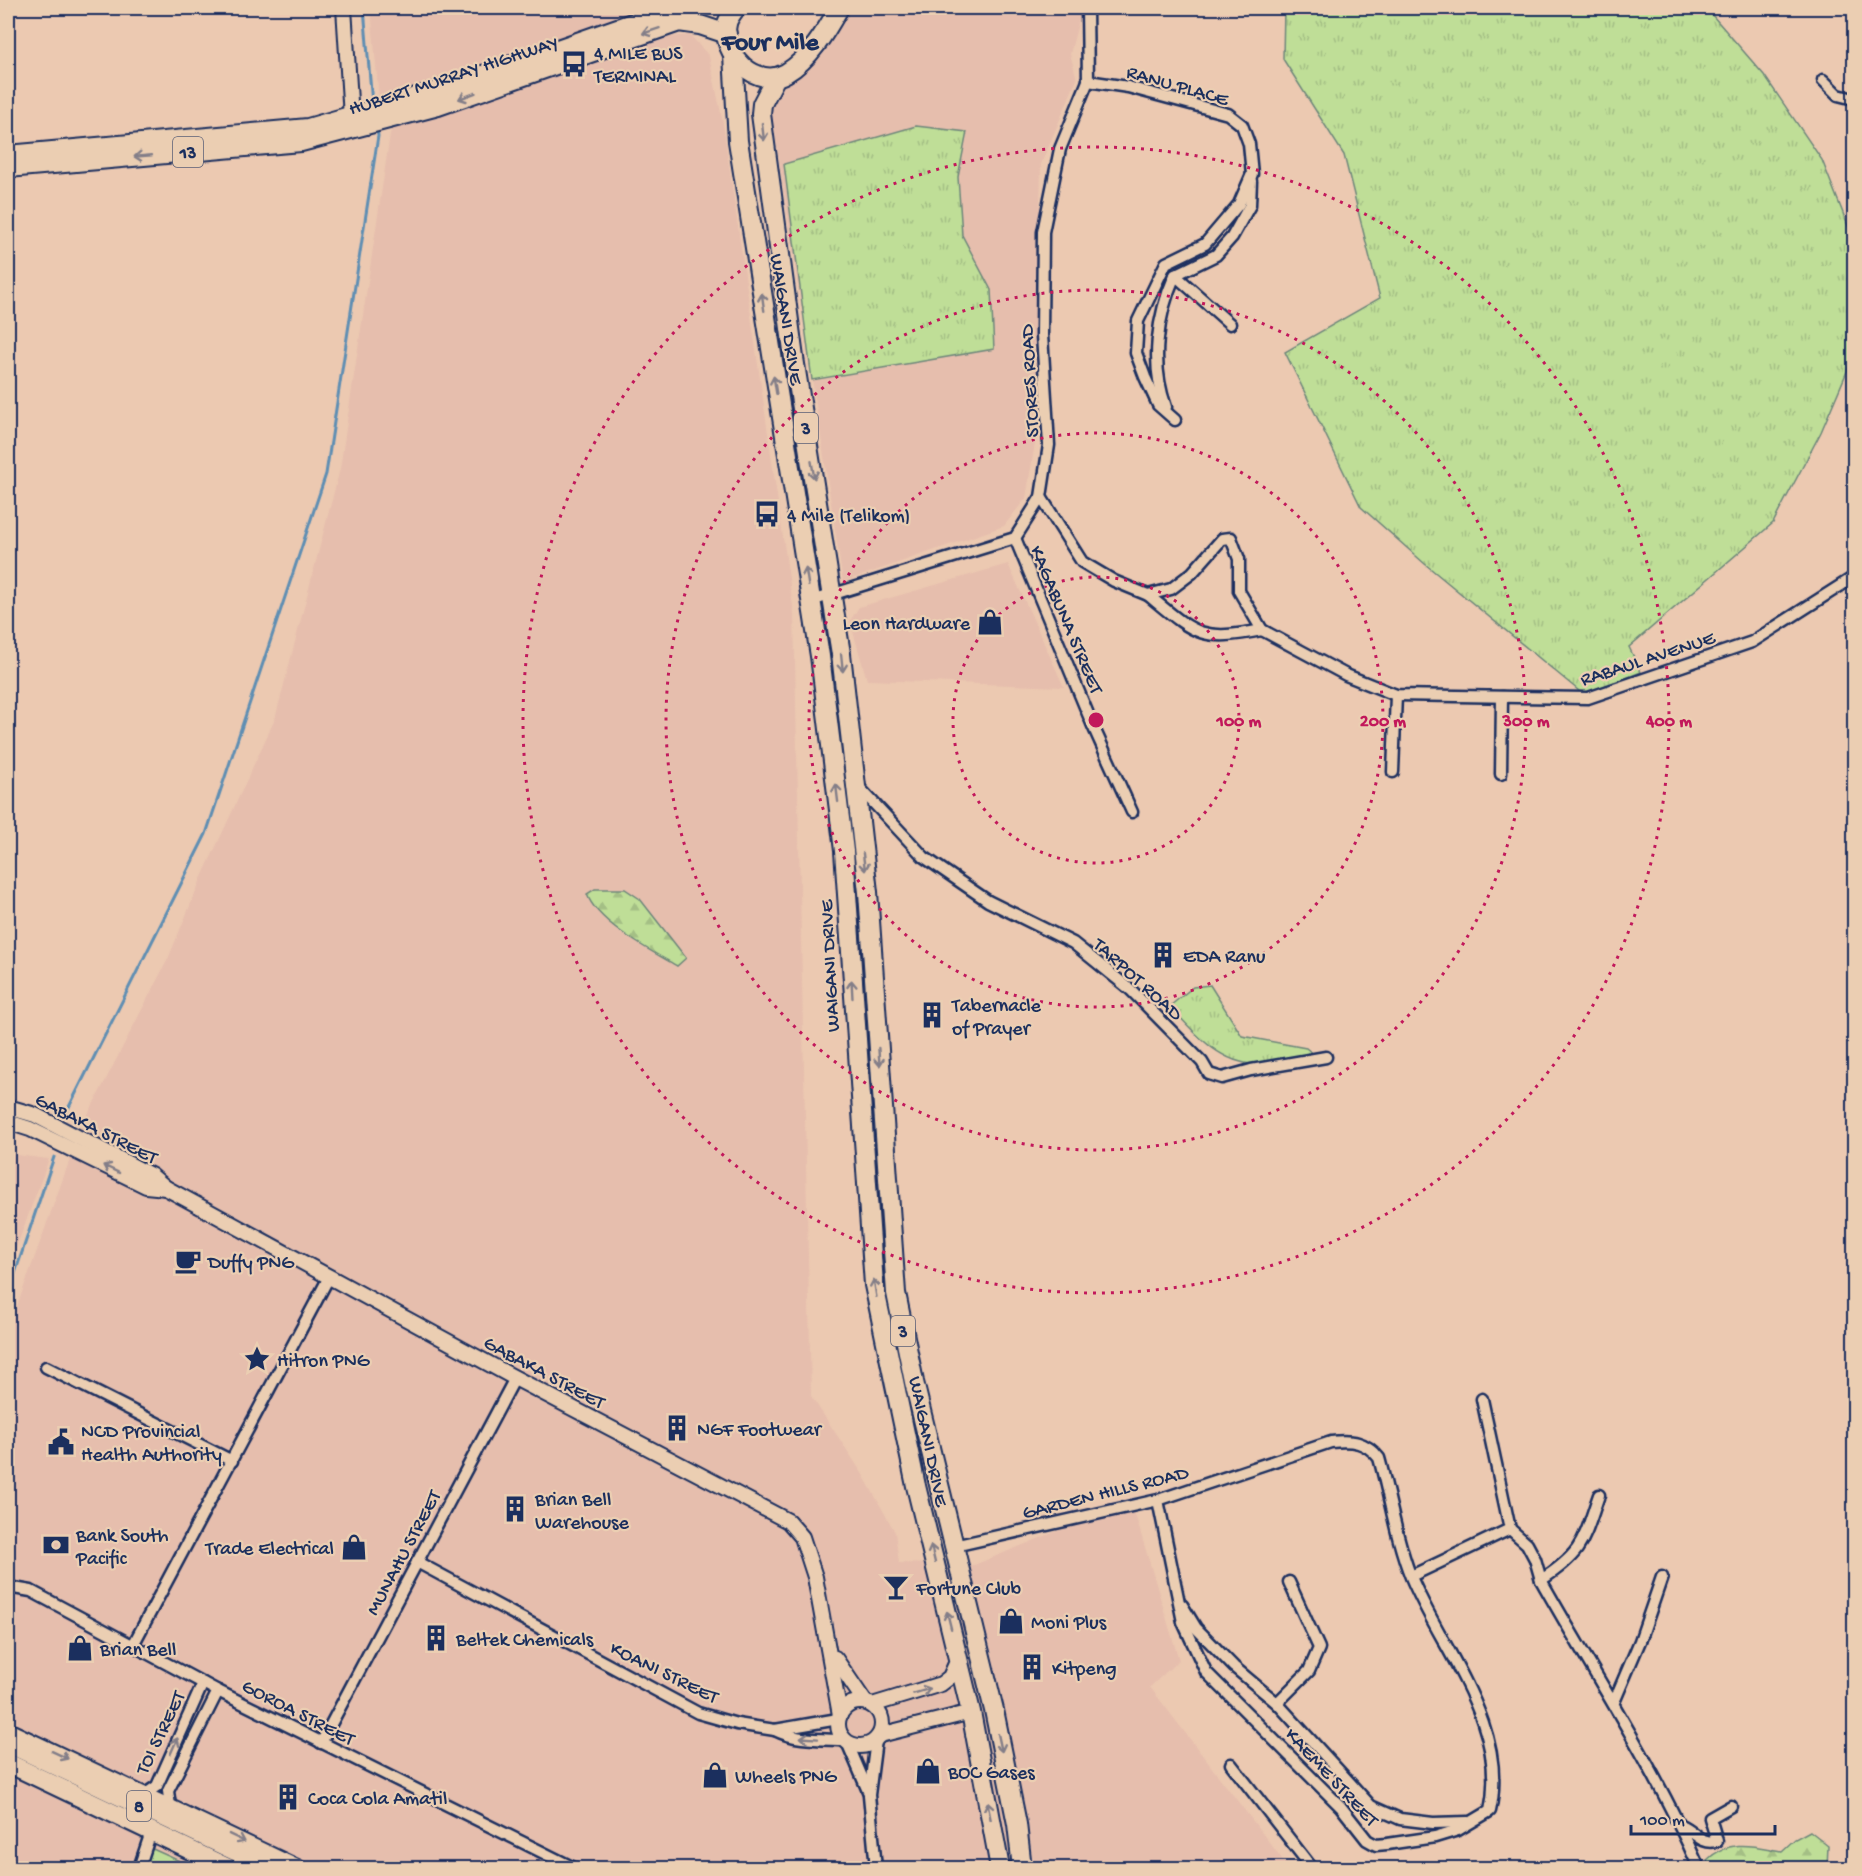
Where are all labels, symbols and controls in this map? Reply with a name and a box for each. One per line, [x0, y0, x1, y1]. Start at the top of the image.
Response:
one-way arrow [642, 26, 661, 37]
district label: Four Mile [720, 29, 820, 60]
street label: HUBERT MURRAY HIGHWAY [346, 33, 562, 122]
place label: 4 MILE BUS TERMINAL [593, 44, 683, 90]
bus stop icon: 4 MILE BUS TERMINAL [559, 49, 589, 79]
street label: RANU PLACE [1123, 62, 1232, 113]
one-way arrow [458, 91, 477, 102]
one-way arrow [757, 121, 768, 141]
road number: 13 [173, 137, 203, 167]
one-way arrow [134, 151, 154, 162]
street label: WAIGANI DRIVE [763, 252, 807, 388]
one-way arrow [757, 293, 768, 313]
street label: STORES ROAD [1017, 323, 1046, 438]
one-way arrow [769, 376, 780, 395]
road number: 3 [794, 413, 818, 443]
one-way arrow [807, 460, 818, 479]
bus stop icon: 4 Mile (Telikom) [752, 499, 782, 529]
place label: 4 Mile (Telikom) [787, 506, 910, 529]
street label: KAGABUNA STREET [1023, 543, 1107, 699]
one-way arrow [801, 568, 812, 588]
shop icon: Leon Hardware [975, 607, 1005, 637]
place label: Leon Hardware [842, 614, 971, 637]
street label: RABAUL AVENUE [1578, 627, 1720, 693]
one-way arrow [837, 652, 848, 672]
centre of rings [1086, 710, 1106, 730]
text: 100 m [1216, 712, 1262, 733]
text: 200 m [1360, 712, 1406, 733]
text: 300 m [1502, 712, 1550, 733]
text: 400 m [1645, 712, 1692, 733]
one-way arrow [831, 783, 842, 803]
one-way arrow [859, 852, 870, 872]
street label: WAIGANI DRIVE [816, 898, 846, 1033]
street label: TARPOT ROAD [1086, 934, 1187, 1028]
building icon: EDA Ranu [1148, 940, 1178, 970]
place label: EDA Ranu [1183, 947, 1266, 970]
one-way arrow [847, 980, 858, 1000]
place label: Tabernacle of Prayer [951, 996, 1042, 1042]
building icon: Tabernacle of Prayer [917, 1000, 947, 1030]
one-way arrow [874, 1046, 885, 1066]
street label: GABAKA STREET [30, 1089, 162, 1171]
one-way arrow [103, 1162, 121, 1174]
cafe icon: Duffy PNG [173, 1246, 203, 1276]
place label: Duffy PNG [206, 1253, 295, 1276]
one-way arrow [869, 1279, 880, 1299]
road number: 3 [891, 1316, 915, 1346]
street label: GABAKA STREET [479, 1332, 609, 1416]
place icon: Hitron PNG [242, 1344, 272, 1374]
place label: Hitron PNG [277, 1351, 371, 1374]
street label: WAIGANI DRIVE [902, 1375, 952, 1510]
building icon: NGF Footwear [662, 1413, 692, 1443]
place label: NGF Footwear [697, 1420, 823, 1443]
place label: NCD Provincial Health Authority [81, 1422, 222, 1468]
public building icon: NCD Provincial Health Authority [46, 1427, 76, 1457]
street label: GARDEN HILLS ROAD [1020, 1462, 1192, 1526]
street label: MUNAHU STREET [363, 1486, 448, 1620]
place label: Brian Bell Warehouse [534, 1490, 629, 1536]
building icon: Brian Bell Warehouse [500, 1494, 530, 1524]
place label: Bank South Pacific [75, 1526, 169, 1572]
bank icon: Bank South Pacific [41, 1530, 71, 1560]
shop icon: Trade Electrical [339, 1532, 369, 1562]
place label: Trade Electrical [204, 1539, 334, 1562]
one-way arrow [926, 1545, 938, 1564]
bar icon: Fortune Club [881, 1572, 911, 1602]
place label: Fortune Club [915, 1579, 1021, 1602]
shop icon: Moni Plus [996, 1606, 1026, 1636]
one-way arrow [942, 1611, 954, 1630]
place label: Moni Plus [1031, 1613, 1107, 1636]
building icon: Beltek Chemicals [421, 1623, 451, 1653]
place label: Beltek Chemicals [455, 1630, 594, 1653]
shop icon: Brian Bell [65, 1633, 95, 1663]
street label: KOANI STREET [606, 1638, 722, 1711]
place label: Brian Bell [99, 1640, 176, 1663]
building icon: Kitpeng [1017, 1652, 1047, 1682]
place label: Kitpeng [1052, 1659, 1117, 1682]
street label: GOROA STREET [237, 1676, 359, 1753]
one-way arrow [912, 1685, 931, 1696]
street label: TOI STREET [132, 1687, 193, 1780]
street label: KAEME STREET [1279, 1724, 1383, 1833]
one-way arrow [799, 1732, 819, 1743]
one-way arrow [995, 1733, 1006, 1752]
one-way arrow [169, 1738, 181, 1756]
one-way arrow [51, 1749, 69, 1761]
shop icon: BOC Gases [913, 1756, 943, 1786]
shop icon: Wheels PNG [700, 1760, 730, 1790]
place label: BOC Gases [947, 1763, 1035, 1786]
place label: Wheels PNG [735, 1767, 838, 1790]
building icon: Coca Cola Amatil [273, 1782, 303, 1812]
place label: Coca Cola Amatil [308, 1789, 447, 1812]
road number: 8 [127, 1791, 151, 1821]
scale bar [1631, 1798, 1775, 1836]
one-way arrow [984, 1802, 995, 1821]
text: 100 m [1639, 1811, 1685, 1832]
one-way arrow [227, 1833, 245, 1845]

